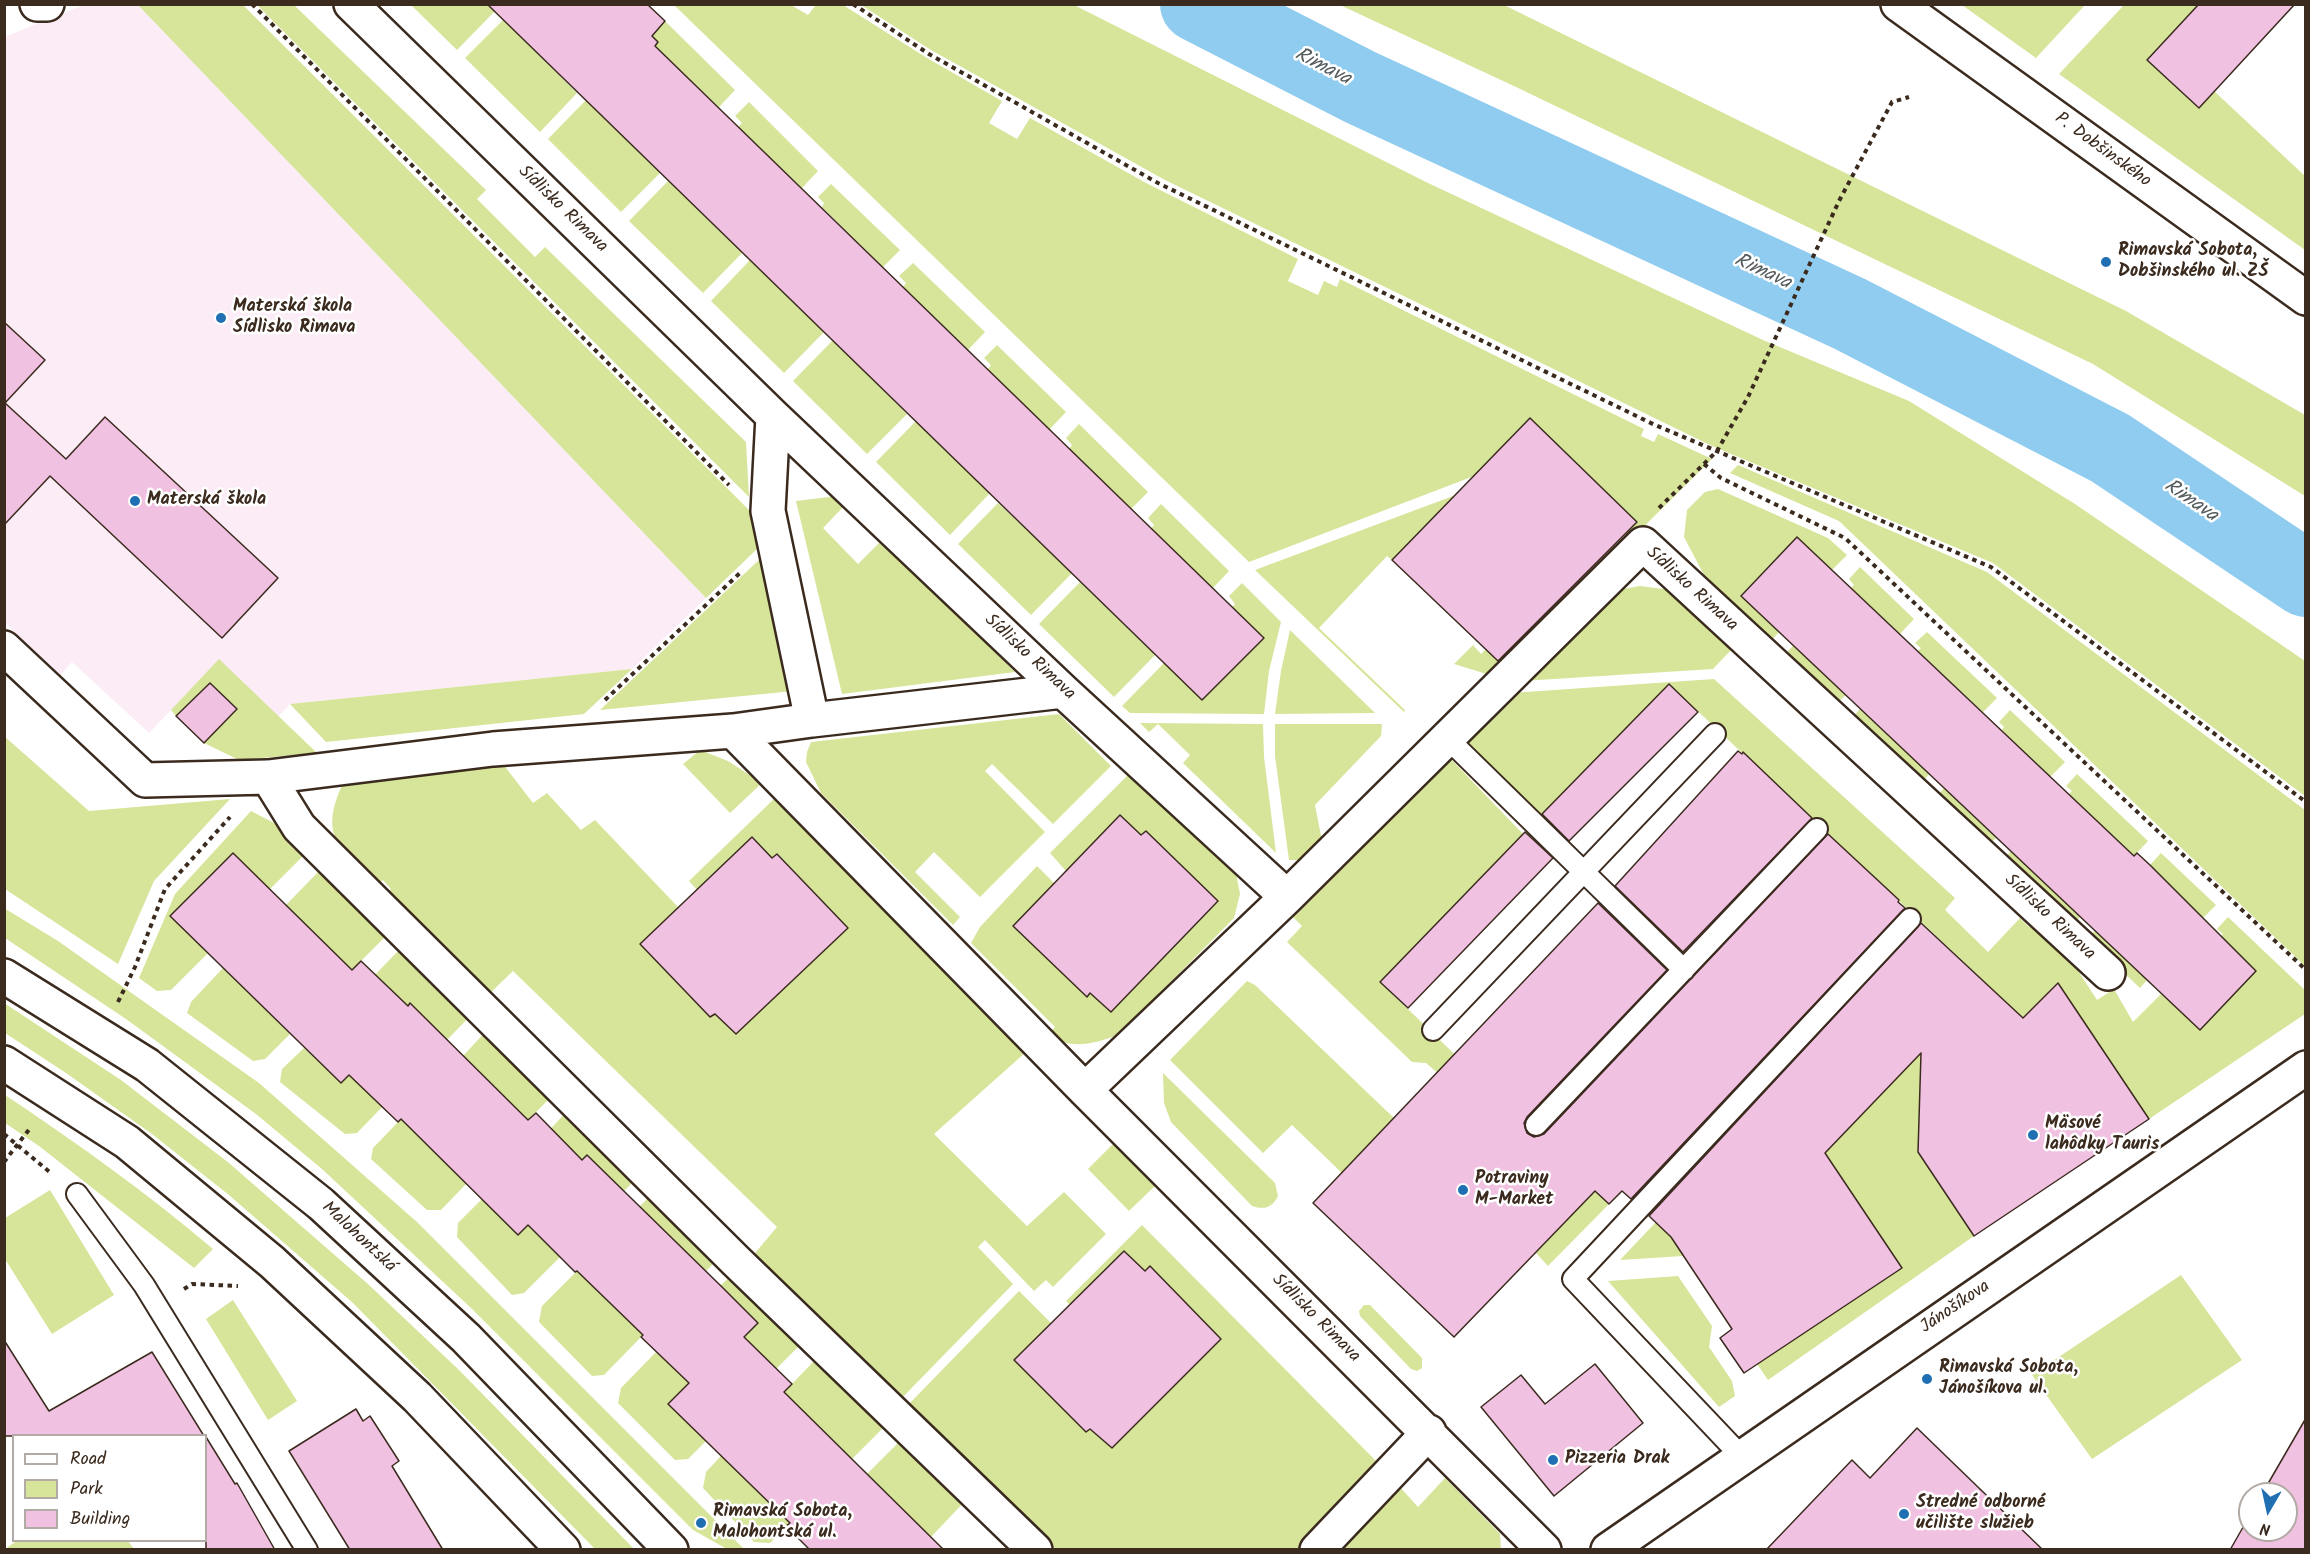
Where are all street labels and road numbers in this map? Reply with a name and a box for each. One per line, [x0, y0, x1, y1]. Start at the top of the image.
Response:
street label: P. Dobšinského [2050, 109, 2154, 193]
street label: Sídlisko Rimava [513, 162, 611, 258]
street label: Sídlisko Rimava [1640, 543, 1742, 637]
street label: Sídlisko Rimava [979, 610, 1079, 706]
street label: Sídlisko Rimava [1999, 870, 2099, 966]
street label: Malohontská [316, 1198, 400, 1278]
street label: Sídlisko Rimava [1266, 1270, 1364, 1368]
street label: Jánošíkova [1917, 1277, 1995, 1339]

